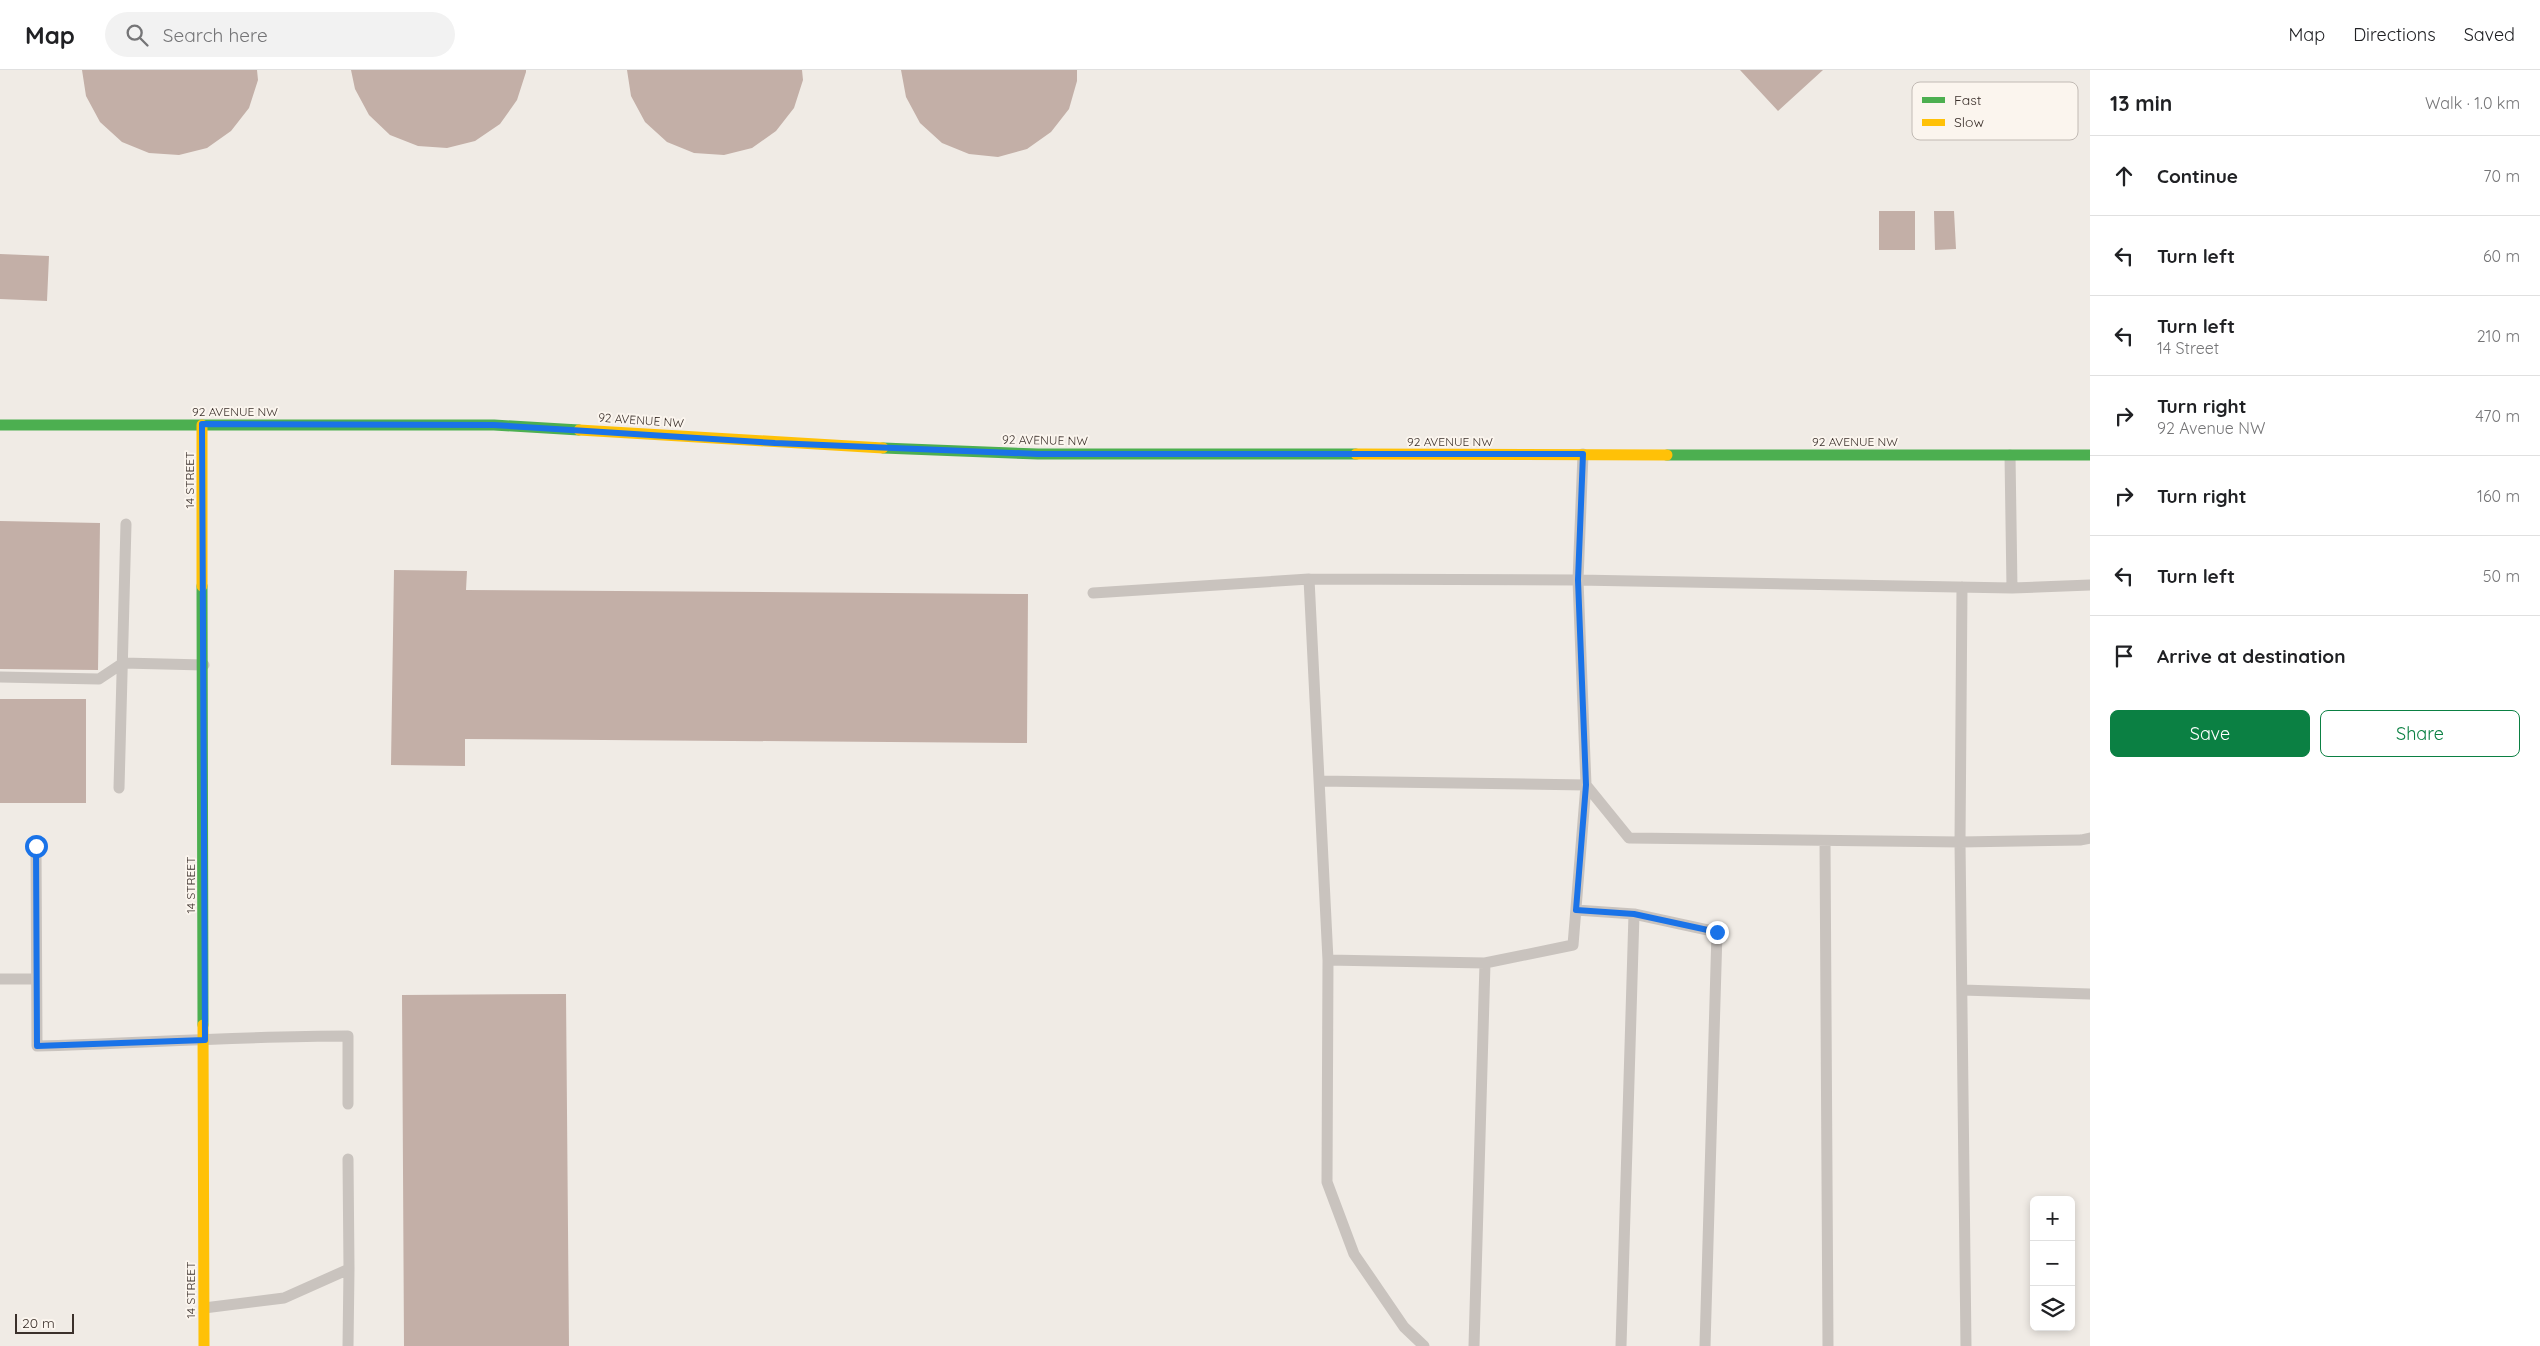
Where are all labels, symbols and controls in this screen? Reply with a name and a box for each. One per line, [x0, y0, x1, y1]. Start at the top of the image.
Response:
search box [105, 12, 455, 57]
text: Map [25, 20, 75, 50]
icon: search [123, 21, 151, 49]
text: Search here [163, 23, 268, 47]
text: Map [2288, 23, 2325, 46]
text: Directions [2353, 23, 2436, 46]
text: Saved [2464, 23, 2515, 46]
legend [1912, 82, 2078, 140]
text: 13 min [2110, 90, 2172, 116]
text: Fast [1954, 91, 1982, 109]
text: Walk · 1.0 km [2425, 93, 2520, 113]
text: Slow [1954, 113, 1984, 131]
icon: ahead [2110, 162, 2138, 190]
text: Continue [2157, 164, 2238, 188]
text: 70 m [2483, 166, 2520, 186]
icon: left [2110, 242, 2138, 270]
text: Turn left [2157, 244, 2235, 268]
text: 60 m [2483, 246, 2520, 266]
text: Turn left [2157, 314, 2235, 338]
icon: left [2110, 322, 2138, 350]
text: 210 m [2477, 326, 2520, 346]
text: 14 Street [2157, 338, 2219, 358]
text: Turn right [2157, 394, 2246, 418]
icon: right [2110, 402, 2138, 430]
street label: 92 AVENUE NW [192, 404, 278, 419]
text: 470 m [2475, 406, 2520, 426]
street label: 92 AVENUE NW [598, 410, 685, 431]
text: 92 Avenue NW [2157, 418, 2265, 438]
street label: 92 AVENUE NW [1002, 432, 1088, 448]
street label: 92 AVENUE NW [1407, 434, 1493, 449]
street label: 92 AVENUE NW [1812, 434, 1898, 449]
street label: 14 STREET [182, 452, 197, 508]
icon: right [2110, 482, 2138, 510]
text: Turn right [2157, 484, 2246, 508]
text: 160 m [2477, 486, 2520, 506]
icon: left [2110, 562, 2138, 590]
text: Turn left [2157, 564, 2235, 588]
text: 50 m [2483, 566, 2520, 586]
icon: arrive [2110, 642, 2138, 670]
text: Arrive at destination [2157, 644, 2346, 668]
button: Save [2110, 710, 2310, 757]
button: Share [2320, 710, 2520, 757]
route start [25, 835, 48, 858]
street label: 14 STREET [183, 857, 198, 913]
route end [1706, 921, 1729, 944]
map controls [2030, 1196, 2075, 1331]
button: + [2030, 1196, 2075, 1241]
button: − [2030, 1241, 2075, 1286]
street label: 14 STREET [183, 1262, 198, 1318]
button: layers [2030, 1286, 2075, 1331]
scale bar [15, 1311, 74, 1334]
text: 20 m [22, 1314, 55, 1332]

